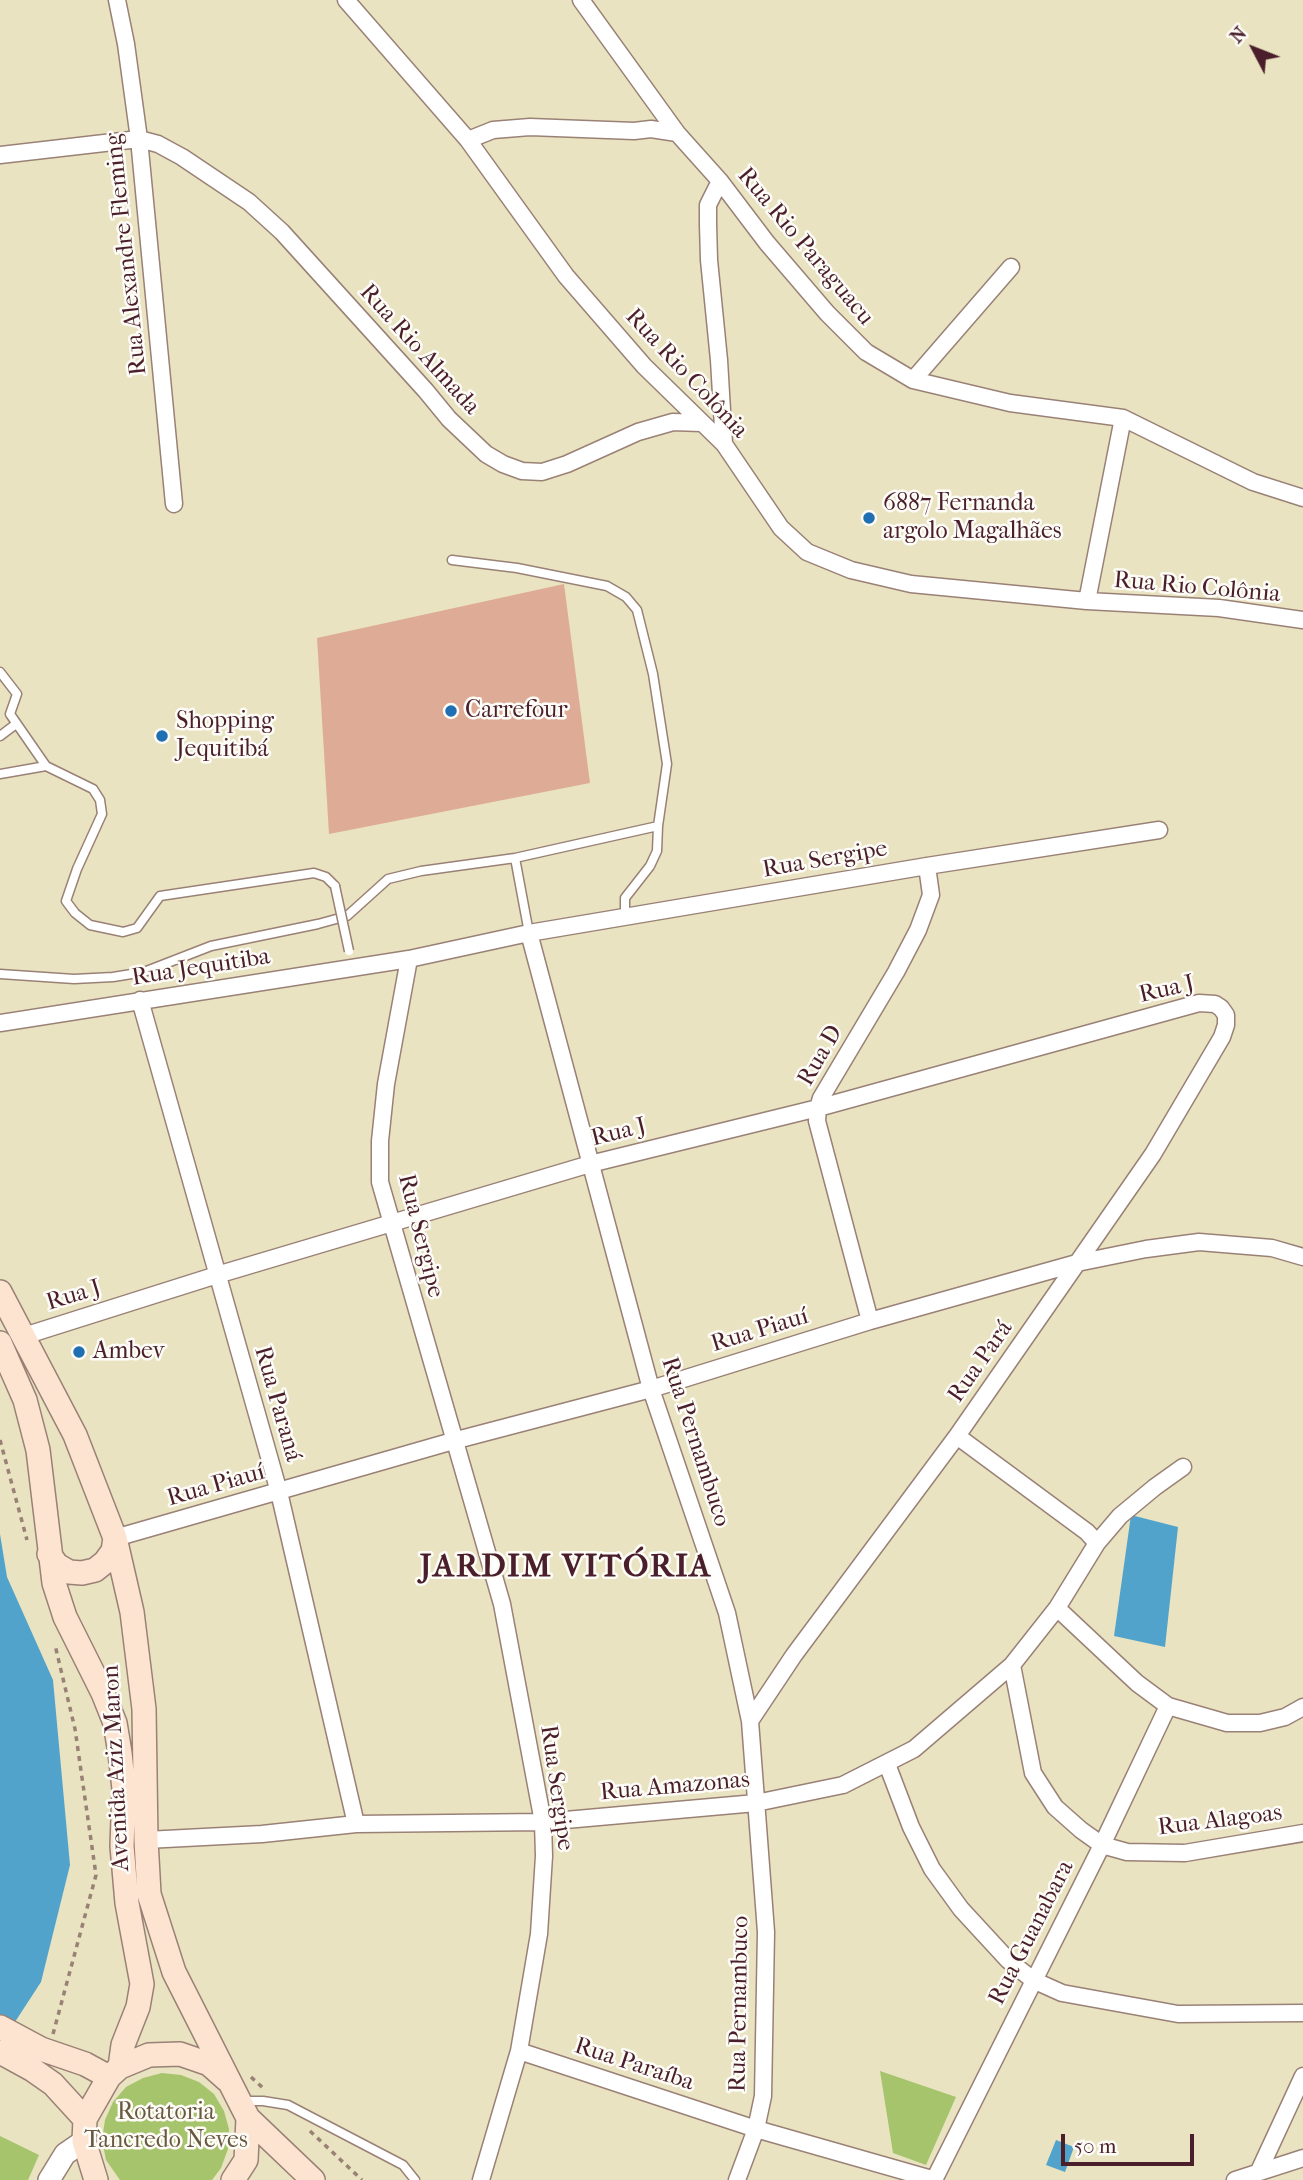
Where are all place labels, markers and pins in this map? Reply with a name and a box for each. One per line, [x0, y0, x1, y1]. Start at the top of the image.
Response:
place label: 6887 Fernanda argolo Magalhães [883, 490, 1062, 546]
marker: 6887 Fernanda argolo Magalhães [861, 510, 877, 526]
place label: Carrefour [465, 697, 568, 725]
marker: Carrefour [443, 703, 459, 719]
place label: Shopping Jequitibá [176, 708, 274, 764]
marker: Shopping Jequitibá [154, 728, 170, 744]
place label: Ambev [93, 1338, 165, 1366]
marker: Ambev [71, 1344, 87, 1360]

